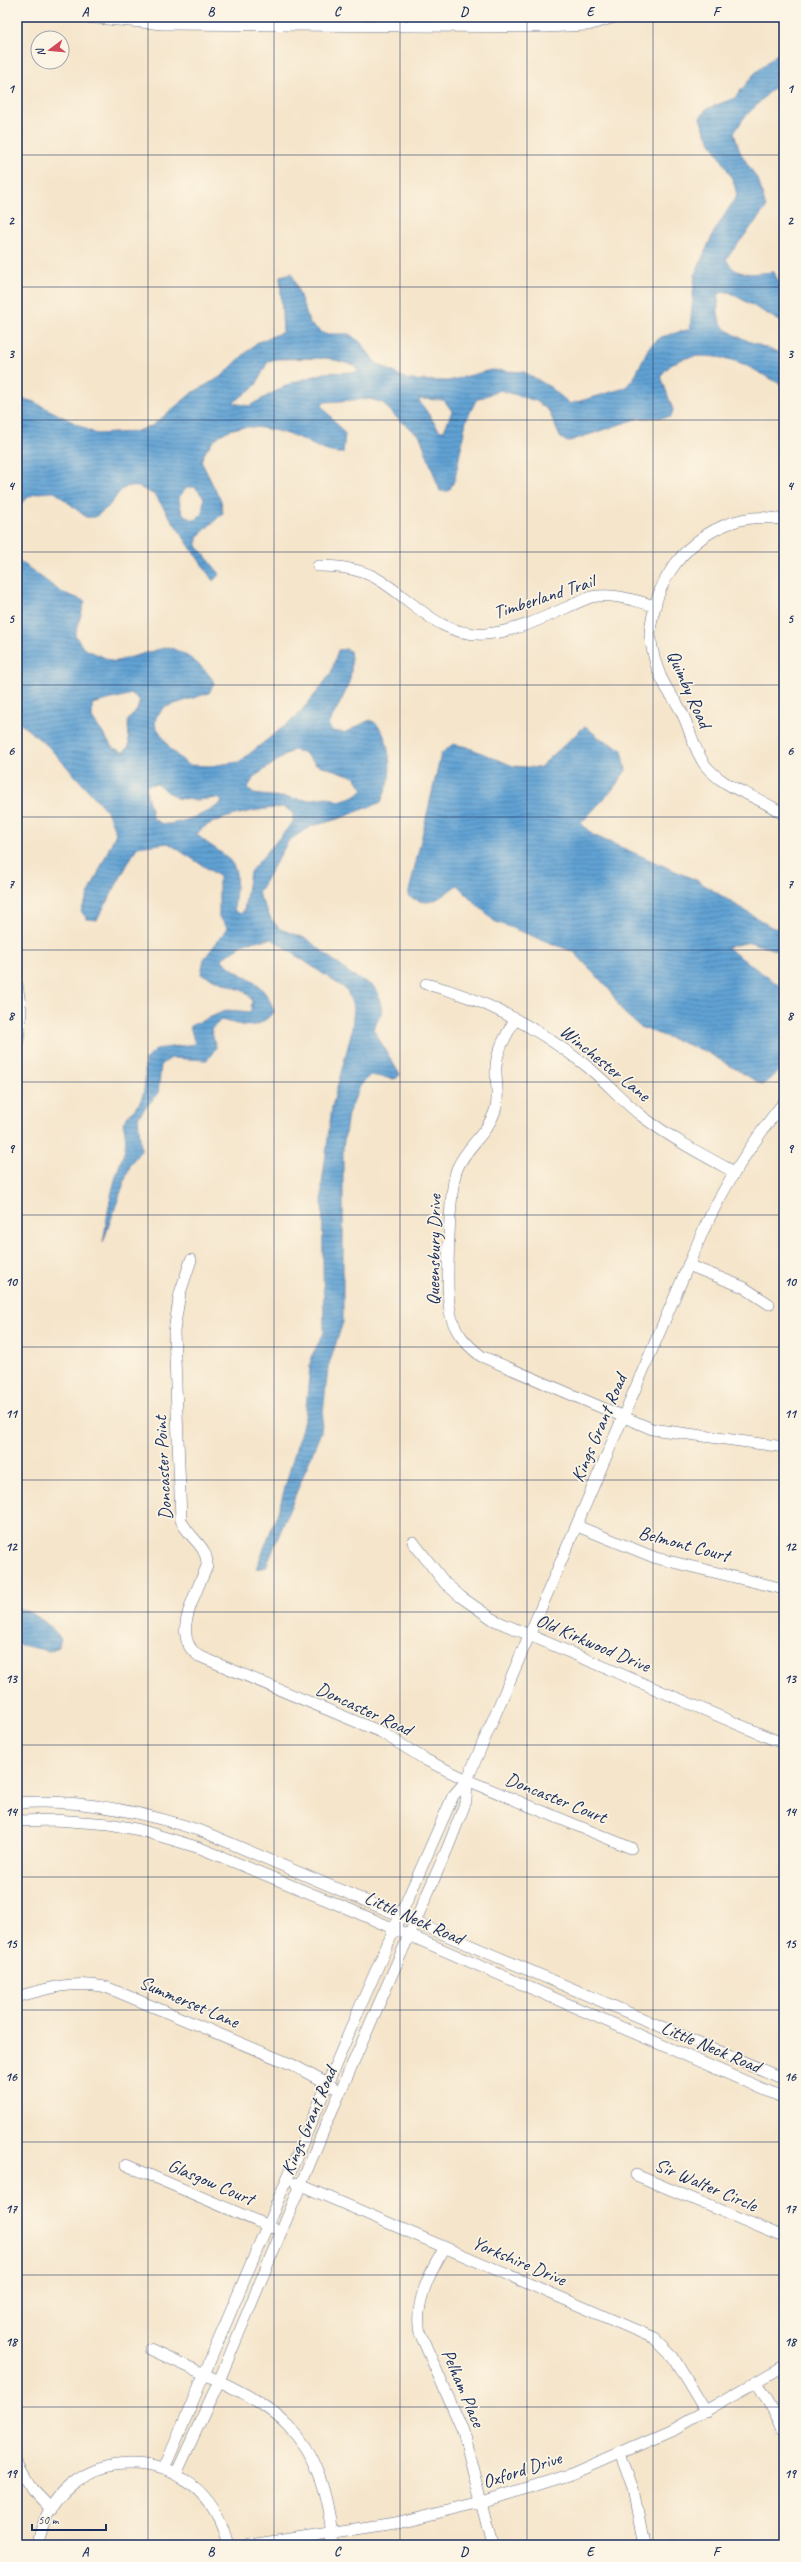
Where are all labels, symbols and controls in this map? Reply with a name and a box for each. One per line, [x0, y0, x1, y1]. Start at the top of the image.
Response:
text: A [82, 4, 90, 20]
text: B [208, 4, 216, 20]
text: C [334, 4, 342, 20]
text: D [460, 4, 469, 20]
text: E [587, 4, 596, 20]
text: F [713, 4, 722, 20]
north arrow [30, 30, 70, 70]
text: N [32, 45, 48, 58]
text: 1 [8, 81, 16, 97]
text: 1 [787, 81, 795, 97]
text: 2 [8, 213, 15, 229]
text: 2 [787, 213, 794, 229]
text: 3 [8, 346, 15, 362]
text: 3 [787, 346, 794, 362]
text: 4 [8, 478, 16, 494]
text: 4 [787, 478, 795, 494]
street label: Timberland Trail [490, 568, 601, 625]
text: 5 [8, 611, 15, 627]
text: 5 [787, 611, 794, 627]
street label: Quimby Road [661, 646, 718, 735]
text: 6 [8, 743, 15, 759]
text: 6 [787, 743, 794, 759]
text: 7 [8, 876, 15, 892]
text: 7 [787, 876, 794, 892]
text: 8 [8, 1008, 16, 1024]
text: 8 [787, 1008, 795, 1024]
street label: Winchester Lane [555, 1019, 656, 1108]
text: 9 [8, 1141, 15, 1157]
text: 9 [787, 1141, 794, 1157]
street label: Queensbury Drive [421, 1192, 447, 1306]
text: 10 [5, 1274, 18, 1290]
text: 10 [784, 1274, 797, 1290]
street label: Kings Grant Road [566, 1367, 634, 1486]
text: 11 [5, 1406, 19, 1422]
text: 11 [784, 1406, 798, 1422]
street label: Doncaster Point [148, 1414, 178, 1521]
street label: Belmont Court [636, 1520, 735, 1568]
text: 12 [5, 1539, 18, 1555]
text: 12 [784, 1539, 797, 1555]
street label: Old Kirkwood Drive [532, 1608, 655, 1678]
text: 13 [5, 1671, 18, 1687]
text: 13 [784, 1671, 797, 1687]
street label: Doncaster Road [312, 1676, 418, 1743]
street label: Doncaster Court [502, 1767, 612, 1830]
text: 14 [5, 1804, 19, 1820]
text: 14 [784, 1804, 798, 1820]
street label: Little Neck Road [361, 1886, 469, 1951]
text: 15 [5, 1936, 18, 1952]
text: 15 [784, 1936, 797, 1952]
street label: Summerset Lane [136, 1970, 244, 2034]
street label: Little Neck Road [658, 2015, 767, 2080]
street label: Kings Grant Road [276, 2060, 344, 2179]
text: 16 [5, 2069, 18, 2085]
text: 16 [784, 2069, 797, 2085]
street label: Glasgow Court [164, 2153, 260, 2212]
street label: Sir Walter Circle [651, 2153, 762, 2218]
text: 17 [5, 2201, 18, 2217]
text: 17 [784, 2201, 797, 2217]
street label: Yorkshire Drive [469, 2231, 571, 2292]
text: 18 [5, 2334, 19, 2350]
text: 18 [784, 2334, 798, 2350]
street label: Pelham Place [436, 2345, 491, 2432]
street label: Oxford Drive [480, 2445, 566, 2494]
text: 19 [5, 2466, 18, 2482]
text: 19 [784, 2466, 797, 2482]
scale bar [32, 2506, 106, 2532]
text: 50 m [38, 2512, 60, 2528]
text: A [82, 2544, 90, 2560]
text: B [208, 2544, 216, 2560]
text: C [334, 2544, 342, 2560]
text: D [460, 2544, 469, 2560]
text: E [587, 2544, 596, 2560]
text: F [713, 2544, 722, 2560]

